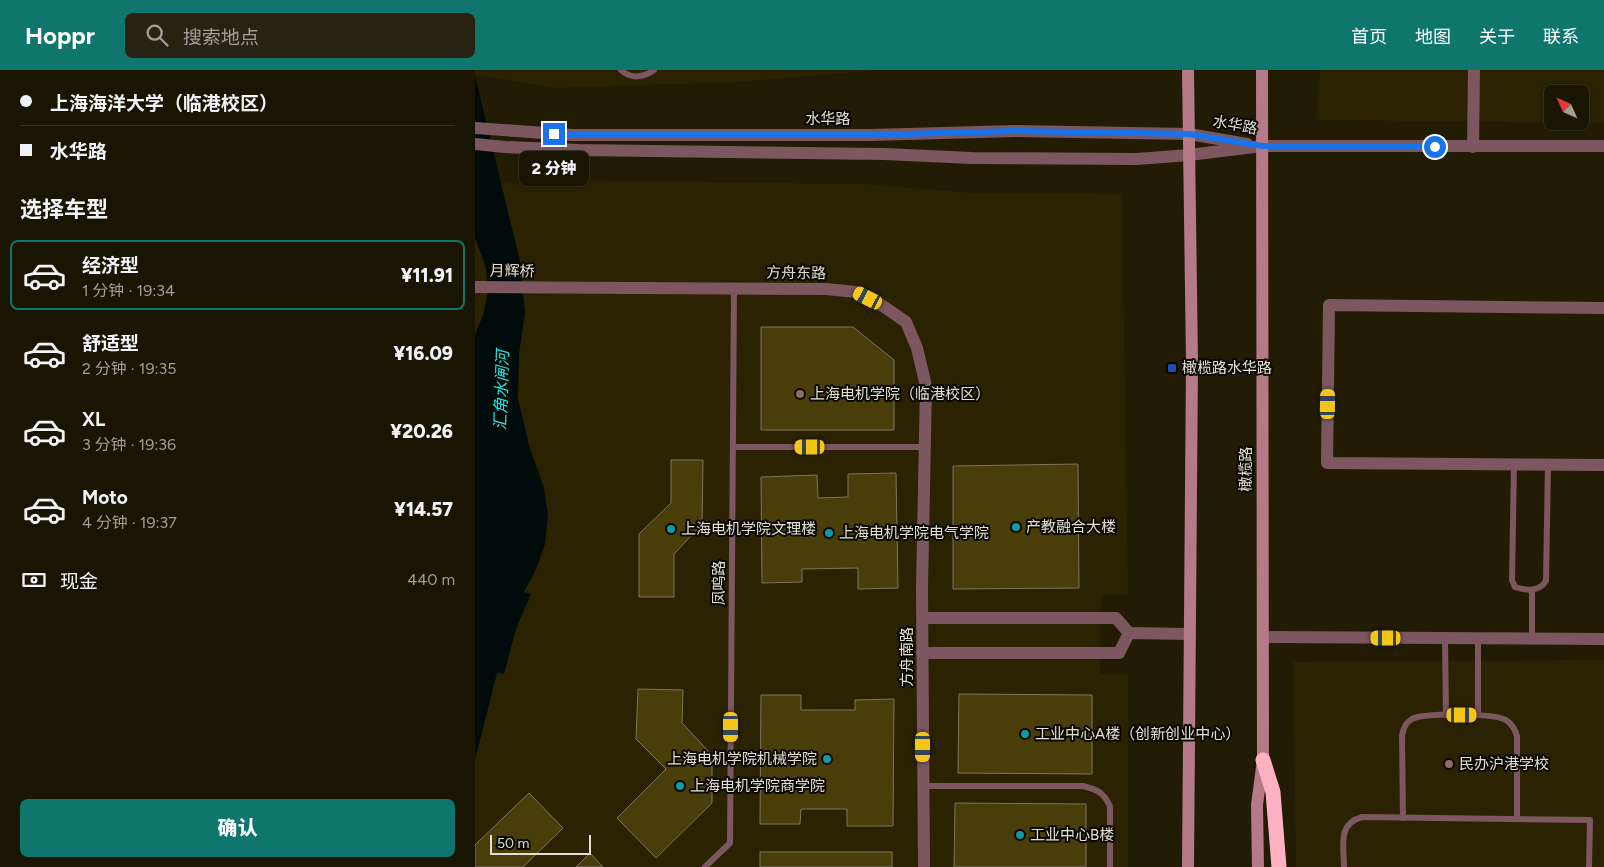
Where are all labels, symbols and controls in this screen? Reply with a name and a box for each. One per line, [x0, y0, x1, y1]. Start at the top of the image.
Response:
search box [125, 13, 475, 58]
text: Hoppr [25, 21, 95, 50]
icon: search [143, 21, 171, 49]
text: 搜索地点 [183, 26, 259, 49]
text: 首页 [1351, 26, 1387, 48]
text: 地图 [1415, 26, 1451, 48]
text: 关于 [1479, 26, 1515, 48]
text: 联系 [1543, 26, 1579, 48]
north arrow [1544, 85, 1589, 130]
map controls [1544, 85, 1589, 130]
text: 上海海洋大学（临港校区） [50, 92, 278, 115]
street label: 水华路 [805, 110, 851, 128]
street label: 水华路 [1211, 112, 1259, 138]
route end [543, 123, 565, 145]
route start [1424, 136, 1446, 158]
text: 水华路 [50, 140, 107, 163]
callout: 2 分钟 [519, 152, 589, 186]
text: 2 分钟 [531, 159, 577, 178]
text: 选择车型 [20, 196, 108, 223]
icon: car [22, 253, 67, 298]
text: 经济型 [82, 254, 139, 277]
street label: 月辉桥 [489, 262, 535, 280]
street label: 方舟东路 [766, 263, 826, 283]
text: ¥11.91 [401, 264, 453, 287]
text: 1 分钟 · 19:34 [82, 281, 175, 300]
car [851, 285, 884, 311]
icon: car [22, 331, 67, 376]
text: 舒适型 [82, 332, 139, 355]
text: ¥16.09 [393, 342, 453, 365]
water label: 汇角水闸河 [491, 347, 512, 430]
text: 2 分钟 · 19:35 [82, 359, 176, 378]
place label: 橄榄路水华路 [1182, 359, 1272, 377]
marker: 橄榄路水华路 [1166, 362, 1178, 374]
place label: 上海电机学院（临港校区） [810, 385, 990, 403]
marker: 上海电机学院（临港校区） [794, 388, 806, 400]
car [1320, 389, 1335, 419]
text: XL [82, 408, 105, 431]
icon: car [22, 409, 67, 454]
text: ¥20.26 [390, 420, 453, 443]
text: 3 分钟 · 19:36 [82, 435, 176, 454]
car [795, 440, 825, 455]
street label: 橄榄路 [1237, 446, 1255, 492]
text: Moto [82, 486, 128, 509]
icon: car [22, 487, 67, 532]
text: ¥14.57 [394, 498, 453, 521]
text: 4 分钟 · 19:37 [82, 513, 177, 532]
place label: 产教融合大楼 [1026, 518, 1116, 536]
place label: 上海电机学院文理楼 [681, 520, 816, 538]
marker: 产教融合大楼 [1010, 521, 1022, 533]
marker: 上海电机学院文理楼 [665, 523, 677, 535]
place label: 上海电机学院电气学院 [839, 524, 989, 542]
marker: 上海电机学院电气学院 [823, 527, 835, 539]
street label: 凤鸣路 [710, 560, 728, 606]
icon: cash [20, 566, 48, 594]
text: 现金 [60, 570, 98, 593]
text: 440 m [407, 570, 455, 589]
street label: 方舟南路 [898, 627, 916, 687]
car [1371, 631, 1401, 646]
car [1447, 708, 1477, 723]
car [723, 712, 738, 742]
place label: 工业中心A楼（创新创业中心） [1035, 725, 1240, 743]
marker: 工业中心A楼（创新创业中心） [1019, 728, 1031, 740]
car [915, 732, 930, 762]
place label: 上海电机学院机械学院 [667, 750, 817, 768]
marker: 上海电机学院机械学院 [821, 753, 833, 765]
place label: 民办沪港学校 [1459, 755, 1549, 773]
marker: 民办沪港学校 [1443, 758, 1455, 770]
place label: 上海电机学院商学院 [690, 777, 825, 795]
marker: 上海电机学院商学院 [674, 780, 686, 792]
button: 确认 [20, 799, 455, 857]
place label: 工业中心B楼 [1030, 826, 1114, 844]
marker: 工业中心B楼 [1014, 829, 1026, 841]
scale bar [490, 832, 591, 855]
text: 50 m [497, 835, 529, 852]

